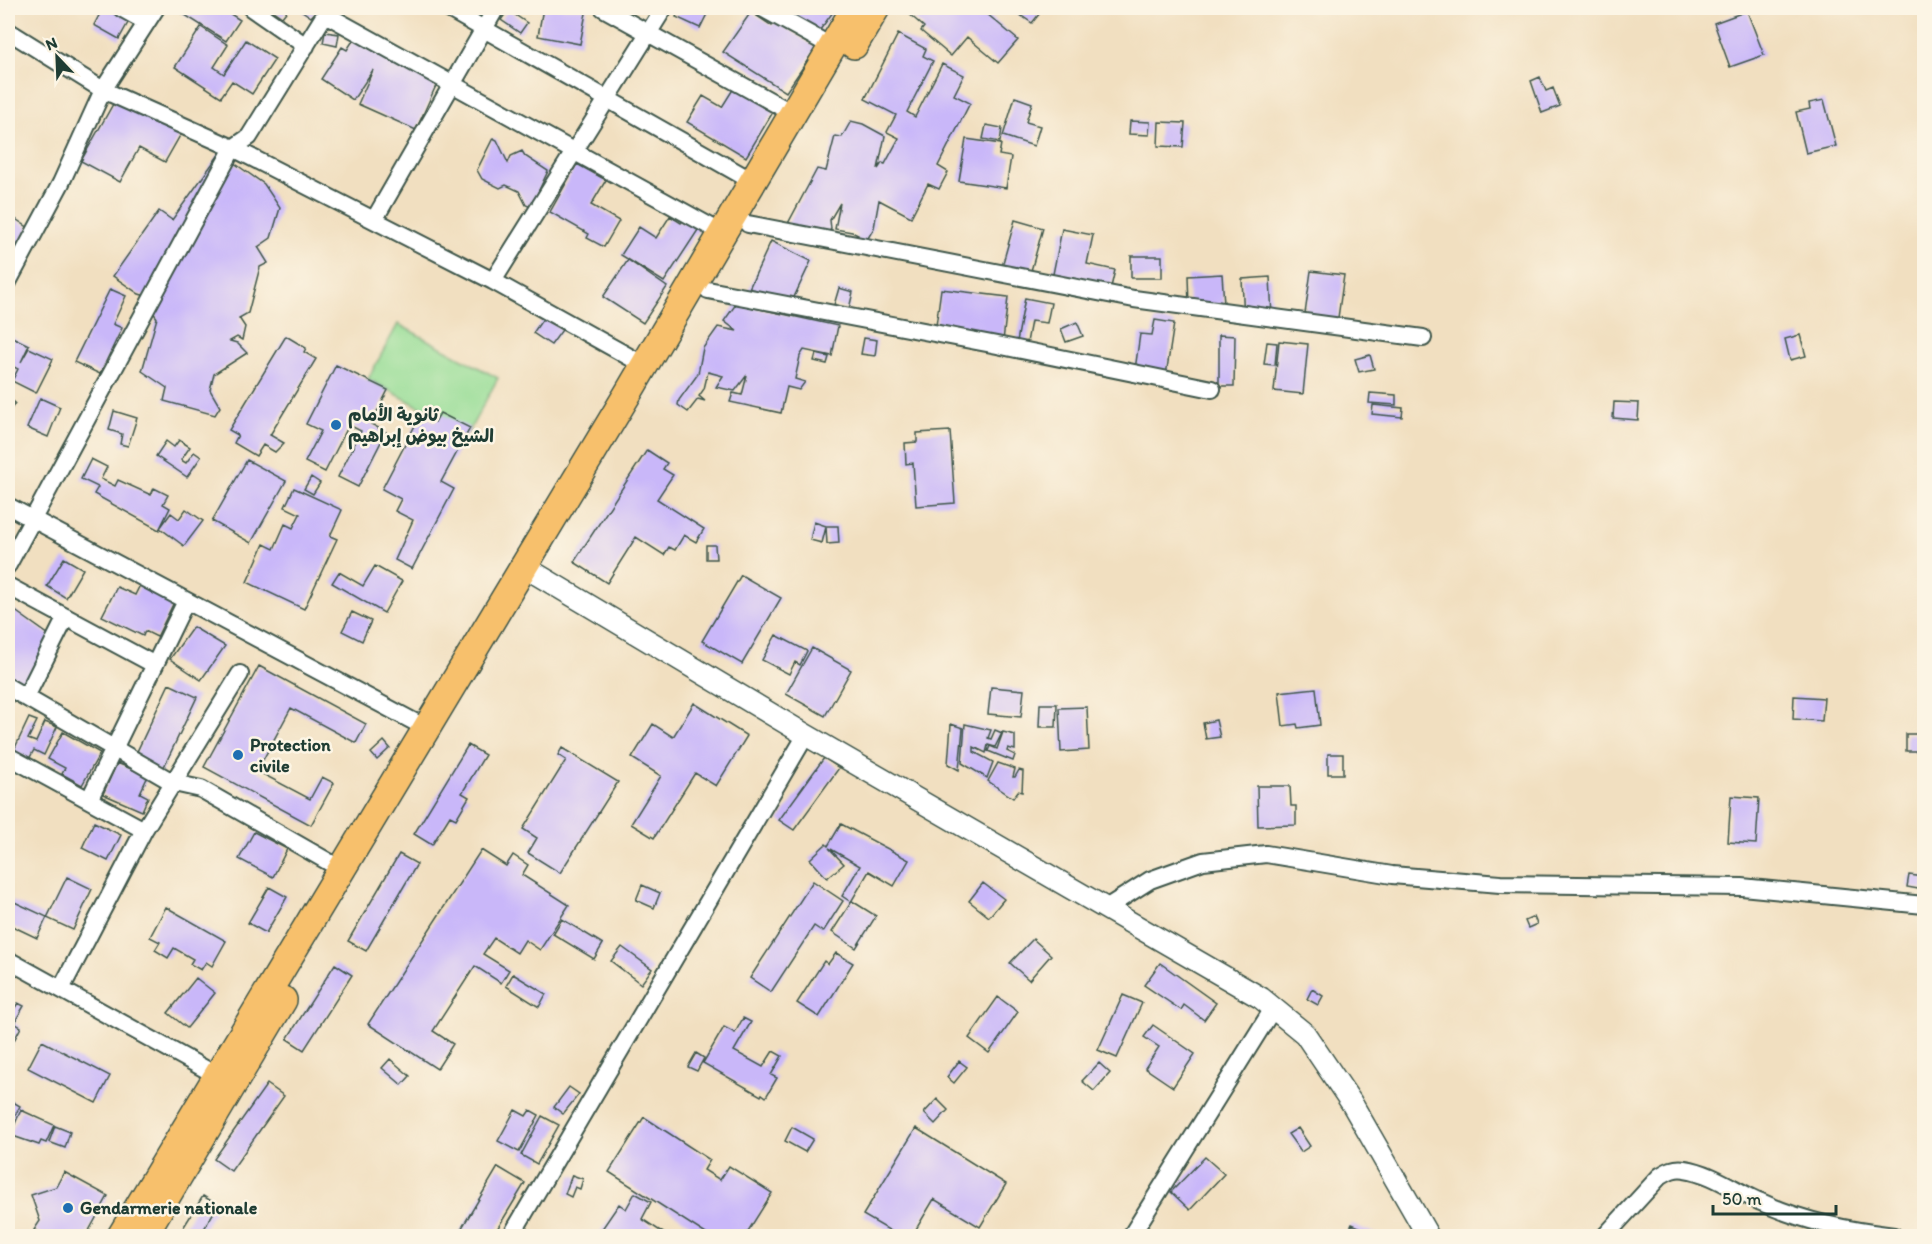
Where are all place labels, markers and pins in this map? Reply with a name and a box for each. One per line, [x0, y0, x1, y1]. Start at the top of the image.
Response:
place label: ثانوية الأمام الشيخ بيوض إبراهيم [348, 403, 494, 450]
marker: ثانوية الأمام الشيخ بيوض إبراهيم [329, 418, 343, 432]
place label: Protection civile [250, 734, 331, 777]
marker: Protection civile [231, 748, 245, 762]
place label: Gendarmerie nationale [80, 1197, 258, 1219]
marker: Gendarmerie nationale [61, 1201, 75, 1215]

